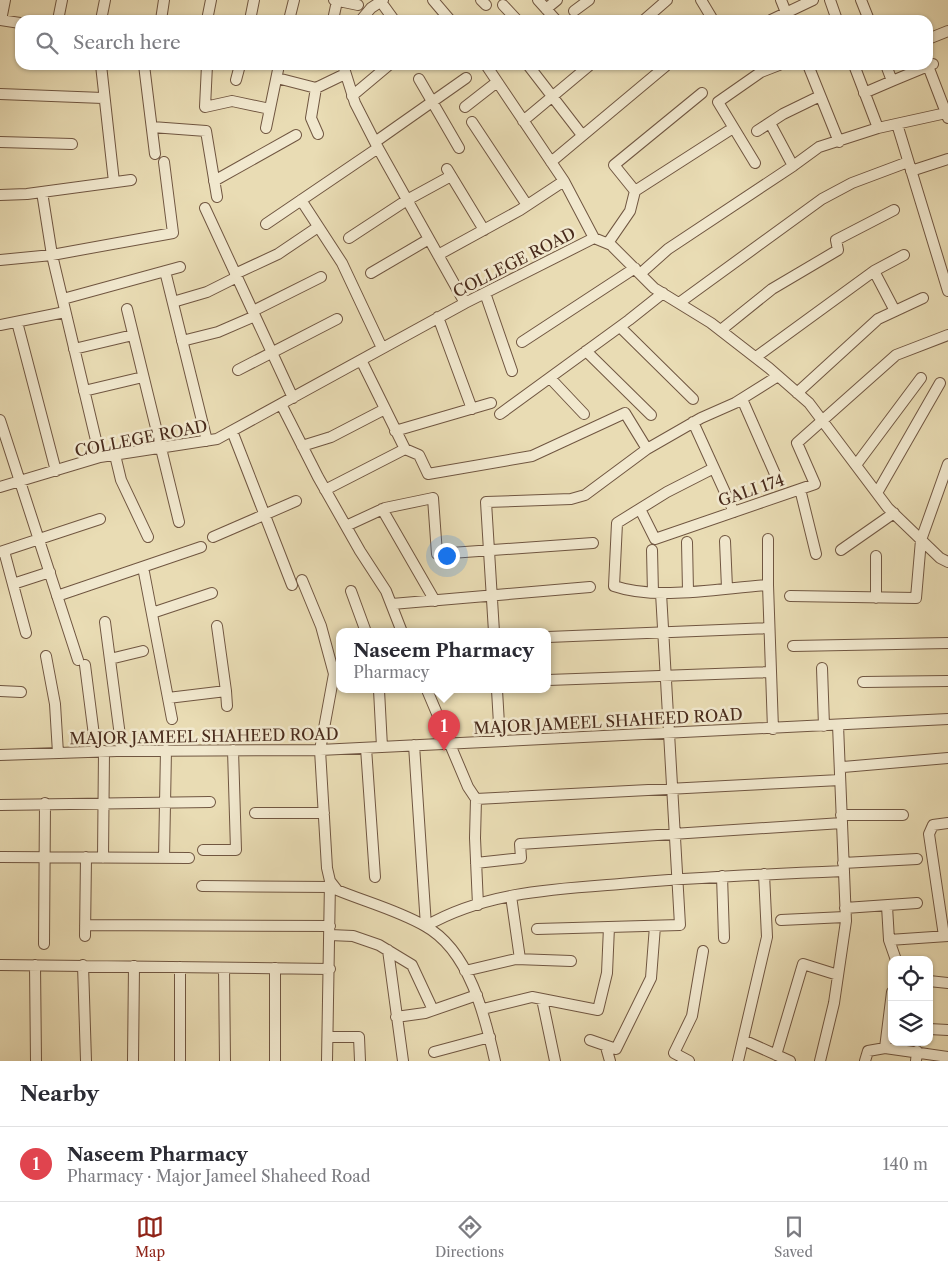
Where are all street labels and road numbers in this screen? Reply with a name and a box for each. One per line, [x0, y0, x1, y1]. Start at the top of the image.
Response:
street label: COLLEGE ROAD [449, 222, 579, 302]
street label: COLLEGE ROAD [73, 415, 209, 461]
street label: GALI 174 [715, 469, 787, 511]
street label: MAJOR JAMEEL SHAHEED ROAD [473, 704, 743, 738]
street label: MAJOR JAMEEL SHAHEED ROAD [69, 724, 339, 748]

